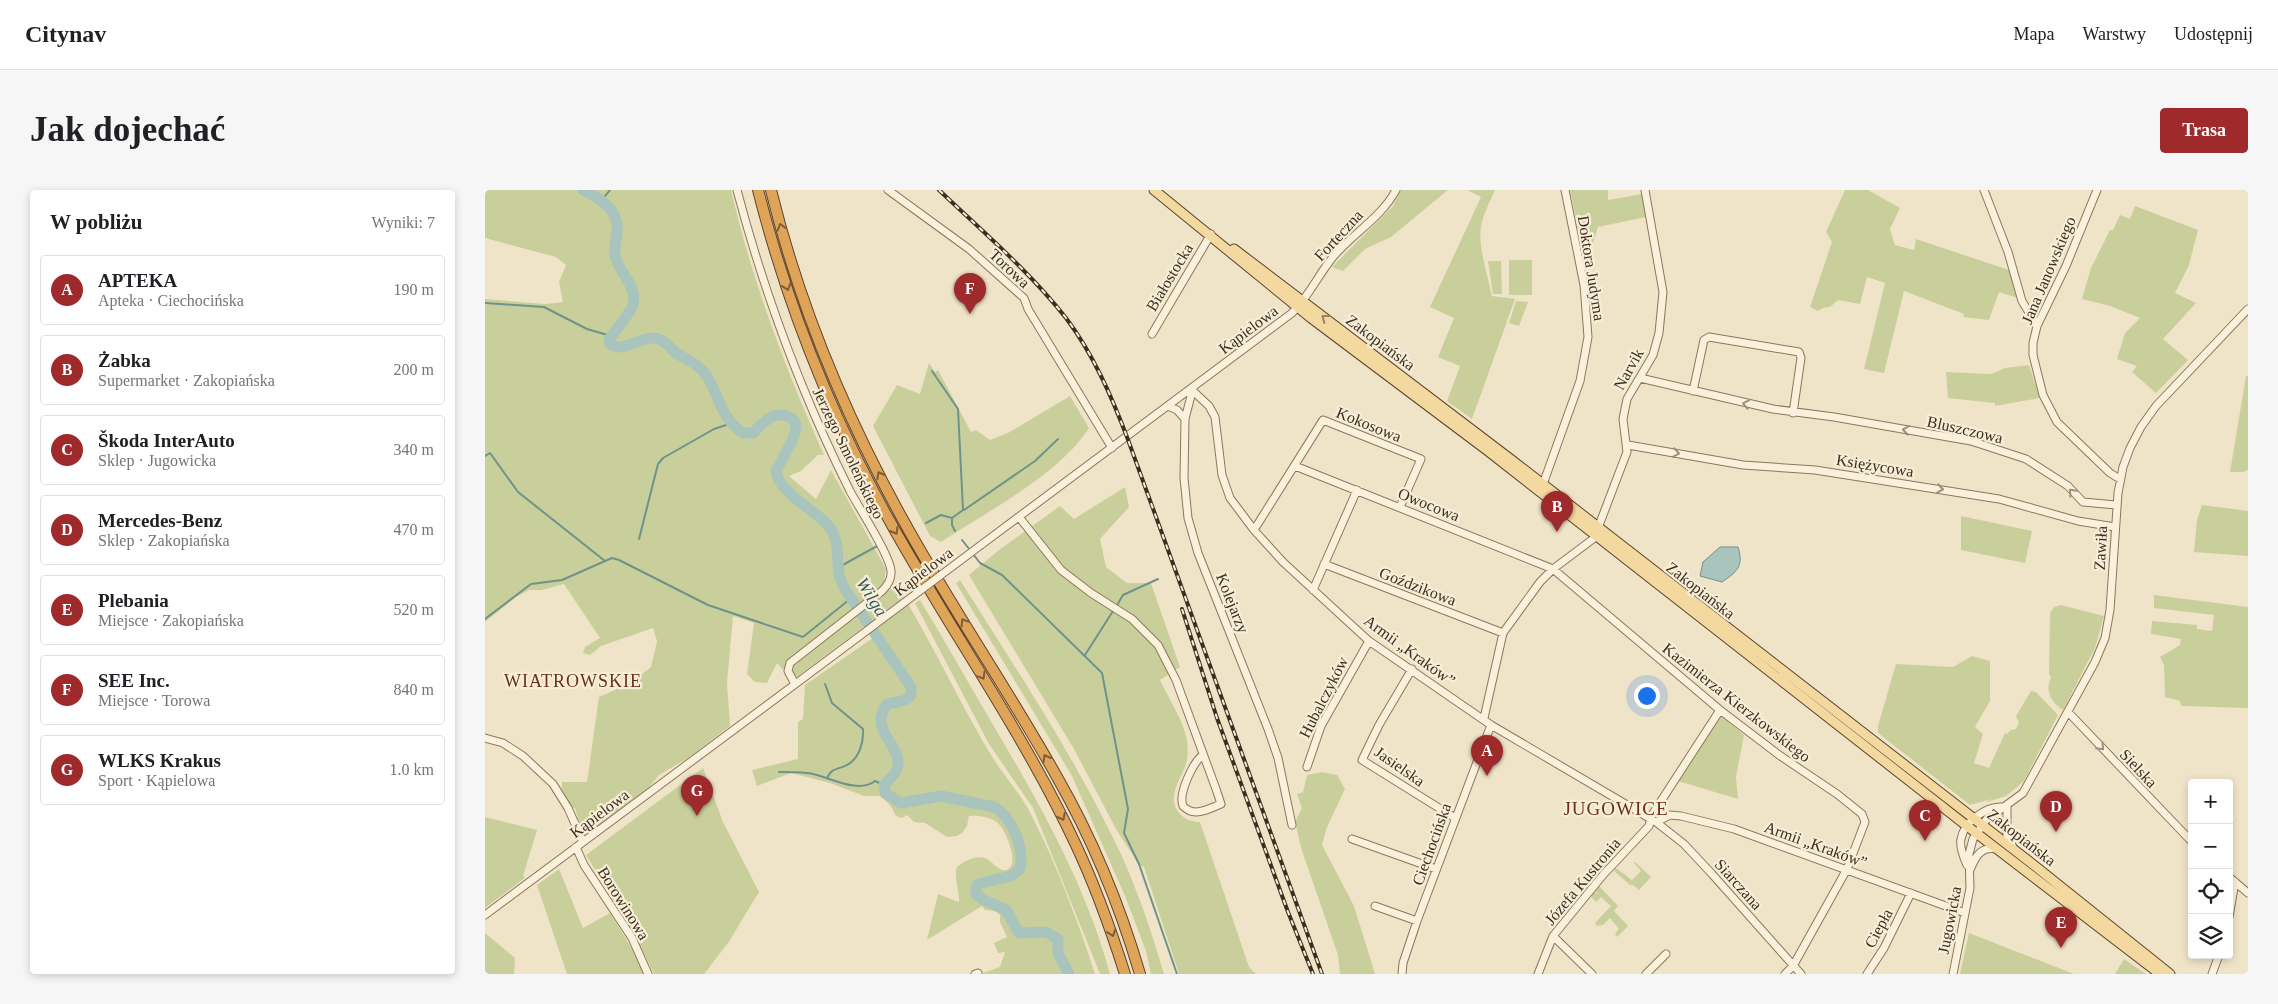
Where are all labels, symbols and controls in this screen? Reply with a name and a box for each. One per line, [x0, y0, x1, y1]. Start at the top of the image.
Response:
text: Citynav [25, 21, 106, 47]
text: Mapa [2013, 24, 2054, 44]
text: Warstwy [2082, 24, 2146, 44]
text: Udostępnij [2174, 24, 2253, 44]
button: Trasa [2160, 108, 2248, 153]
text: Jak dojechać [30, 110, 225, 149]
street label: Forteczna [1311, 206, 1366, 264]
text: W pobliżu [50, 210, 142, 234]
text: Wyniki: 7 [372, 214, 435, 231]
street label: Doktora Judyma [1574, 214, 1608, 322]
street label: Jana Janowskiego [2018, 214, 2080, 327]
one-way arrow [776, 223, 787, 232]
street label: Białostocka [1143, 241, 1196, 314]
street label: Torowa [986, 246, 1033, 291]
text: APTEKA [98, 270, 177, 291]
pin: F [954, 273, 986, 314]
text: A [61, 281, 73, 298]
text: 190 m [394, 281, 434, 298]
one-way arrow [781, 282, 791, 291]
text: Apteka · Ciechocińska [98, 292, 244, 309]
street label: Kąpielowa [1216, 302, 1282, 358]
street label: Zakopiańska [1342, 311, 1418, 375]
one-way arrow [1322, 315, 1331, 323]
street label: Narvik [1610, 346, 1647, 393]
text: Żabka [98, 350, 151, 371]
text: B [62, 361, 72, 378]
text: 200 m [394, 361, 434, 378]
text: Supermarket · Zakopiańska [98, 372, 275, 389]
street label: Jerzego Smoleńskiego [809, 385, 888, 522]
one-way arrow [1742, 399, 1751, 410]
street label: Kokosowa [1334, 404, 1404, 445]
street label: Bluszczowa [1925, 413, 2004, 446]
one-way arrow [1902, 426, 1911, 436]
text: Škoda InterAuto [98, 430, 235, 451]
text: C [61, 441, 73, 458]
text: 340 m [394, 441, 434, 458]
one-way arrow [1671, 447, 1680, 457]
street label: Księżycowa [1835, 451, 1915, 481]
text: Sklep · Jugowicka [98, 452, 216, 469]
one-way arrow [876, 472, 886, 481]
street label: Owocowa [1396, 484, 1462, 524]
one-way arrow [1936, 484, 1945, 494]
one-way arrow [2069, 488, 2078, 497]
pin: B [1541, 491, 1573, 532]
text: Mercedes-Benz [98, 510, 222, 531]
text: D [61, 521, 73, 538]
text: 470 m [394, 521, 434, 538]
street label: Zawiła [2091, 525, 2110, 571]
one-way arrow [889, 526, 899, 535]
text: Sklep · Zakopiańska [98, 532, 230, 549]
street label: Kąpielowa [891, 544, 957, 600]
street label: Zakopiańska [1663, 559, 1738, 623]
street label: Goździkowa [1377, 564, 1459, 609]
street label: Kolejarzy [1212, 571, 1252, 636]
water label: Wilga [852, 574, 892, 620]
text: Plebania [98, 590, 169, 611]
text: E [62, 601, 72, 618]
text: 520 m [394, 601, 434, 618]
text: Miejsce · Zakopiańska [98, 612, 244, 629]
street label: Armii „Kraków” [1361, 612, 1458, 689]
one-way arrow [960, 618, 970, 627]
street label: Kazimierza Kierzkowskiego [1659, 639, 1814, 766]
street label: Hubalczyków [1296, 653, 1352, 741]
text: SEE Inc. [98, 670, 170, 691]
district label: WIATROWSKIE [504, 671, 642, 691]
one-way arrow [975, 671, 985, 680]
text: F [62, 681, 72, 698]
text: 840 m [394, 681, 434, 698]
your location [1634, 683, 1660, 709]
text: Miejsce · Torowa [98, 692, 210, 709]
pin: A [1471, 735, 1503, 776]
one-way arrow [2095, 742, 2104, 751]
street label: Jasielska [1372, 743, 1428, 790]
street label: Sielska [2117, 746, 2161, 791]
text: WLKS Krakus [98, 750, 221, 771]
one-way arrow [1043, 754, 1053, 763]
text: G [61, 761, 73, 778]
text: 1.0 km [390, 761, 434, 778]
text: Sport · Kąpielowa [98, 772, 215, 789]
pin: G [681, 775, 713, 816]
map controls [2188, 779, 2233, 959]
button: + [2188, 779, 2233, 824]
street label: Kąpielowa [567, 786, 633, 842]
pin: D [2040, 791, 2072, 832]
district label: JUGOWICE [1563, 798, 1669, 819]
pin: C [1909, 800, 1941, 841]
street label: Ciechocińska [1409, 801, 1454, 888]
street label: Zakopiańska [1984, 806, 2059, 870]
one-way arrow [1056, 812, 1066, 821]
street label: Armii „Kraków” [1762, 818, 1869, 871]
button: − [2188, 824, 2233, 869]
street label: Józefa Kustronia [1541, 835, 1624, 928]
street label: Siarczana [1712, 856, 1766, 913]
street label: Borowinowa [594, 864, 653, 943]
button: locate [2188, 869, 2233, 914]
street label: Jugowicka [1935, 885, 1965, 955]
street label: Ciepła [1861, 906, 1897, 951]
pin: E [2045, 907, 2077, 948]
button: layers [2188, 914, 2233, 959]
one-way arrow [1106, 929, 1116, 937]

